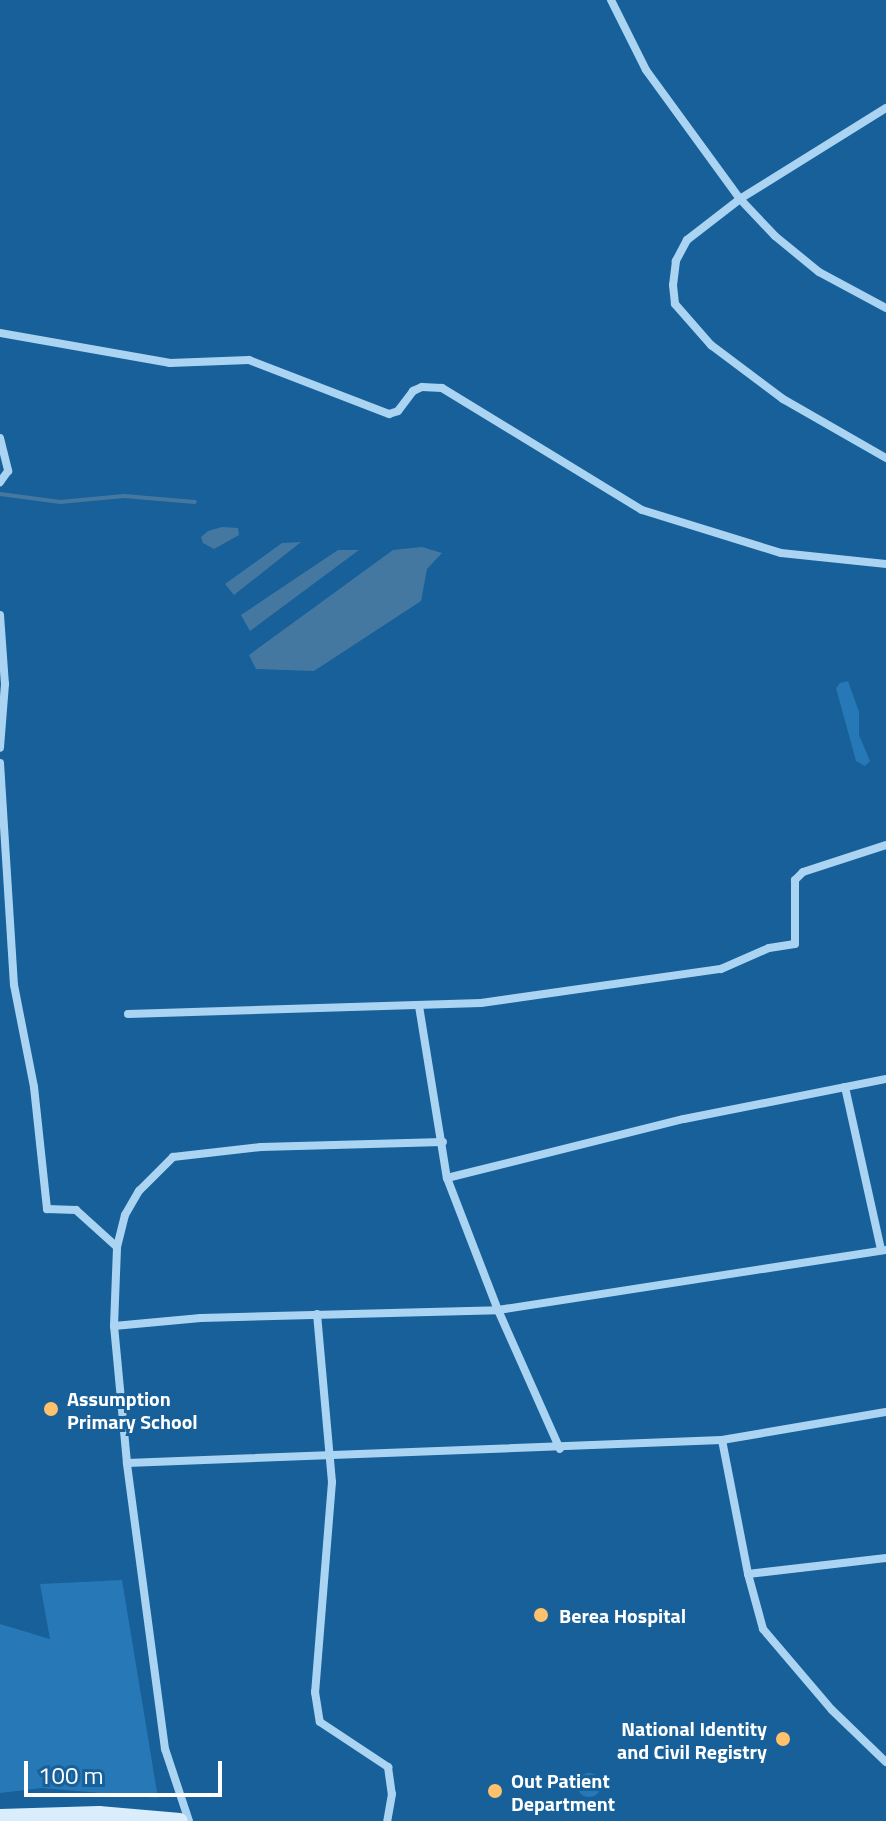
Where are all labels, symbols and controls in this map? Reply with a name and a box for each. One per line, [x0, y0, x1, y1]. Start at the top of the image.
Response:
place label: Assumption Primary School [67, 1386, 198, 1433]
marker: Assumption Primary School [42, 1400, 60, 1418]
place label: Berea Hospital [559, 1603, 686, 1627]
marker: Berea Hospital [530, 1604, 552, 1626]
place label: National Identity and Civil Registry [617, 1716, 767, 1763]
marker: National Identity and Civil Registry [774, 1730, 792, 1748]
scale bar [28, 1745, 226, 1795]
text: 100 m [38, 1757, 104, 1793]
place label: Out Patient Department [511, 1768, 615, 1815]
marker: Out Patient Department [486, 1782, 504, 1800]

